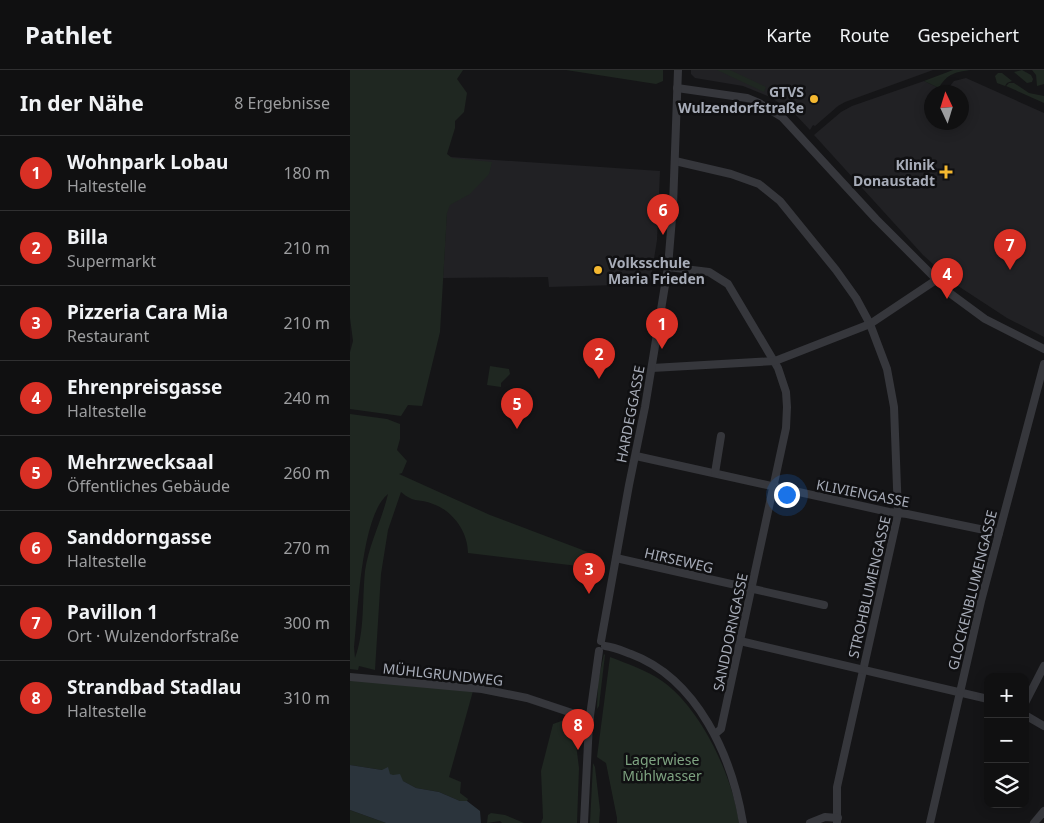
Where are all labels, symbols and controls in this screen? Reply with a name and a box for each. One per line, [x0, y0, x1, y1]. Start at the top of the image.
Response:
text: Pathlet [25, 18, 112, 51]
text: Karte [766, 23, 812, 47]
text: Route [840, 23, 889, 47]
text: Gespeichert [917, 23, 1019, 47]
place label: GTVS Wulzendorfstraße [678, 82, 804, 117]
north arrow [924, 85, 969, 130]
text: In der Nähe [20, 89, 144, 117]
text: 8 Ergebnisse [234, 92, 330, 114]
marker: GTVS Wulzendorfstraße [808, 93, 820, 105]
text: Wohnpark Lobau [67, 149, 228, 175]
place label: Klinik Donaustadt [853, 155, 935, 190]
text: 1 [31, 162, 41, 184]
text: 180 m [283, 162, 330, 184]
marker: Klinik Donaustadt [939, 165, 953, 179]
text: Haltestelle [67, 175, 147, 197]
pin: 6 [647, 194, 679, 235]
text: Billa [67, 224, 108, 250]
pin: 7 [994, 229, 1026, 270]
text: 2 [31, 237, 41, 259]
text: 210 m [283, 237, 330, 259]
text: Supermarkt [67, 250, 156, 272]
place label: Volksschule Maria Frieden [608, 253, 705, 288]
pin: 4 [931, 258, 963, 299]
marker: Volksschule Maria Frieden [592, 264, 604, 276]
text: Pizzeria Cara Mia [67, 299, 228, 325]
pin: 1 [646, 308, 678, 349]
text: 3 [31, 312, 41, 334]
text: 210 m [283, 312, 330, 334]
text: Restaurant [67, 325, 149, 347]
pin: 2 [583, 338, 615, 379]
street label: HARDEGGASSE [611, 364, 649, 464]
text: Ehrenpreisgasse [67, 374, 222, 400]
text: 4 [31, 387, 41, 409]
text: 240 m [283, 387, 330, 409]
pin: 5 [501, 388, 533, 429]
text: Haltestelle [67, 400, 147, 422]
text: Mehrzwecksaal [67, 449, 214, 475]
text: 5 [31, 462, 41, 484]
text: 260 m [283, 462, 330, 484]
text: Öffentliches Gebäude [67, 475, 230, 497]
street label: KLIVIENGASSE [815, 475, 911, 511]
your location [774, 482, 800, 508]
street label: GLOCKENBLUMENGASSE [943, 508, 1001, 672]
street label: STROHBLUMENGASSE [843, 514, 895, 660]
text: Sanddorngasse [67, 524, 212, 550]
text: 6 [31, 537, 41, 559]
text: 270 m [283, 537, 330, 559]
street label: HIRSEWEG [643, 543, 715, 577]
text: Haltestelle [67, 550, 147, 572]
pin: 3 [573, 553, 605, 594]
street label: SANDDORNGASSE [708, 571, 752, 693]
text: Pavillon 1 [67, 599, 158, 625]
text: 7 [31, 612, 41, 634]
text: 300 m [283, 612, 330, 634]
text: Ort · Wulzendorfstraße [67, 625, 239, 647]
street label: MÜHLGRUNDWEG [382, 658, 504, 690]
map controls [984, 673, 1029, 808]
button: + [984, 673, 1029, 718]
text: Strandbad Stadlau [67, 674, 241, 700]
text: 8 [31, 687, 41, 709]
text: 310 m [283, 687, 330, 709]
text: Haltestelle [67, 700, 147, 722]
pin: 8 [562, 709, 594, 750]
button: − [984, 718, 1029, 763]
park label: Lagerwiese Mühlwasser [622, 750, 702, 785]
button: layers [984, 763, 1029, 808]

